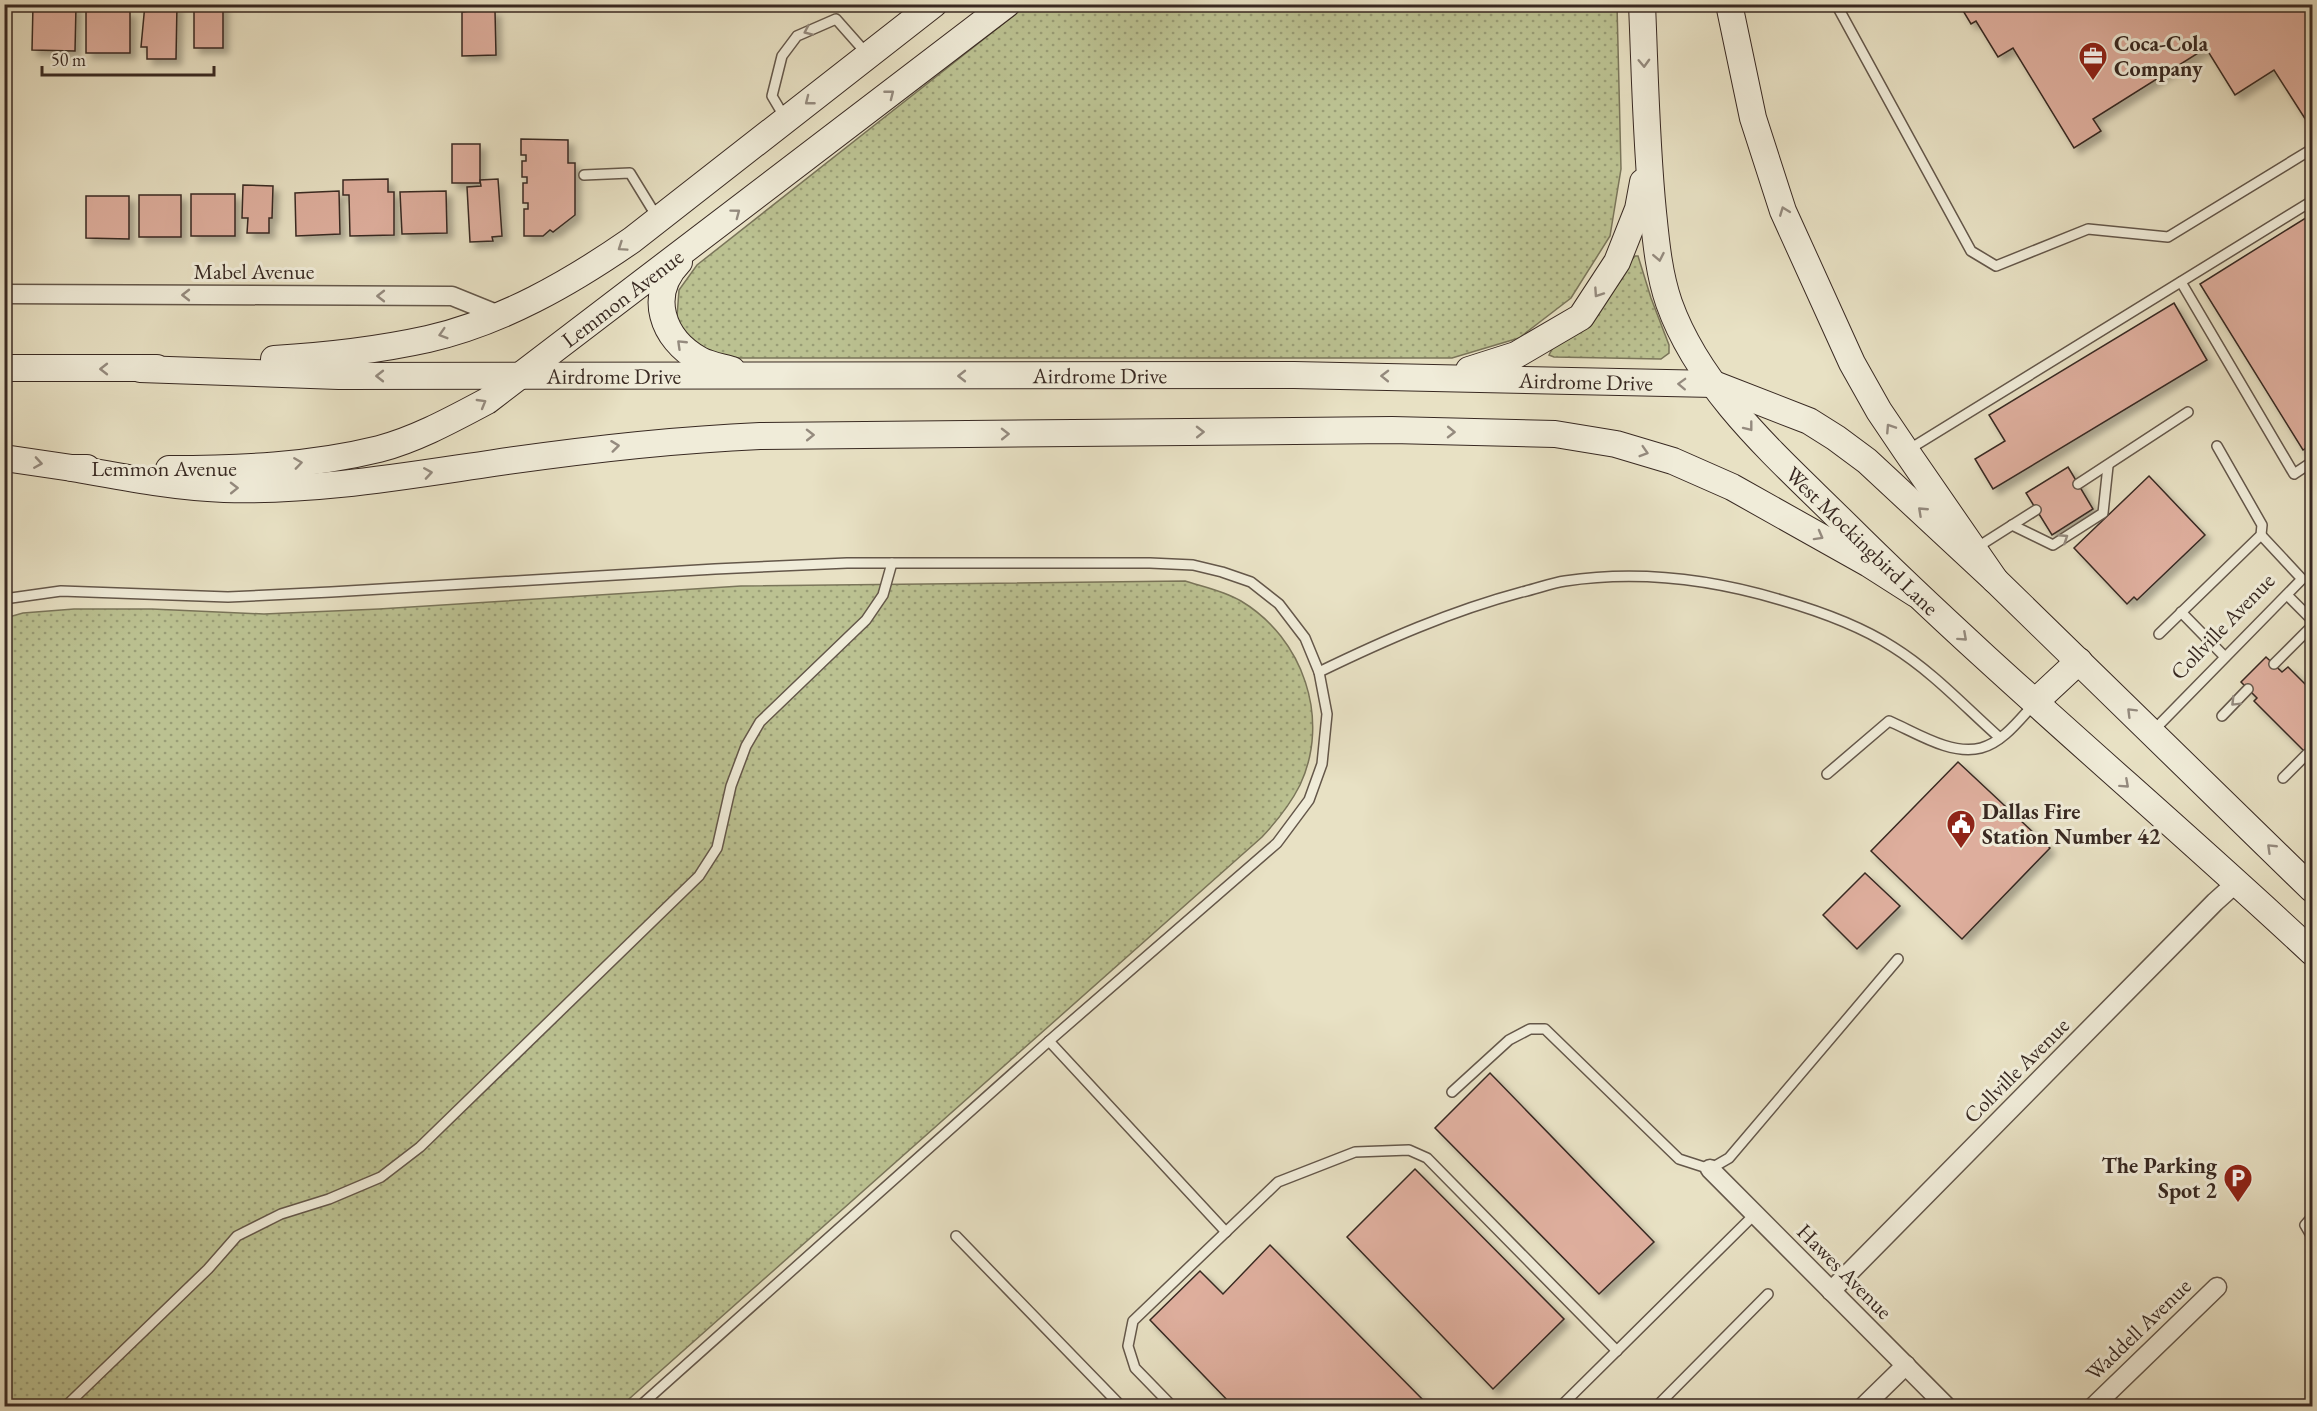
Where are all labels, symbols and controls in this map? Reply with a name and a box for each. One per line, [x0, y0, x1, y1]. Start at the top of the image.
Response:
one-way arrow [804, 24, 815, 36]
place label: Coca-Cola Company [2114, 29, 2209, 83]
scale bar [42, 39, 214, 77]
office icon: Coca-Cola Company [2077, 40, 2109, 82]
text: 50 m [51, 48, 86, 71]
one-way arrow [1638, 58, 1651, 67]
one-way arrow [883, 91, 894, 102]
one-way arrow [805, 94, 816, 105]
one-way arrow [1779, 206, 1791, 217]
one-way arrow [729, 209, 740, 220]
one-way arrow [618, 240, 629, 251]
street label: Lemmon Avenue [556, 242, 690, 354]
one-way arrow [1652, 252, 1665, 262]
street label: Mabel Avenue [194, 257, 315, 286]
one-way arrow [1594, 286, 1605, 297]
one-way arrow [182, 289, 191, 301]
one-way arrow [377, 290, 386, 302]
one-way arrow [438, 327, 449, 339]
one-way arrow [677, 340, 687, 351]
street label: Airdrome Drive [1032, 361, 1168, 390]
street label: Airdrome Drive [546, 362, 682, 391]
one-way arrow [99, 363, 108, 375]
street label: Airdrome Drive [1517, 366, 1654, 398]
one-way arrow [375, 370, 384, 382]
one-way arrow [958, 370, 967, 382]
one-way arrow [1380, 370, 1389, 382]
one-way arrow [1677, 377, 1686, 390]
one-way arrow [476, 399, 486, 411]
one-way arrow [1742, 420, 1753, 431]
one-way arrow [1886, 424, 1898, 434]
one-way arrow [1446, 425, 1455, 438]
one-way arrow [1195, 426, 1204, 438]
one-way arrow [1000, 427, 1009, 440]
one-way arrow [805, 429, 814, 441]
one-way arrow [611, 440, 620, 452]
one-way arrow [1638, 445, 1649, 457]
street label: Lemmon Avenue [91, 454, 237, 483]
one-way arrow [33, 457, 43, 469]
one-way arrow [293, 458, 302, 470]
street label: West Mockingbird Lane [1779, 460, 1945, 622]
one-way arrow [422, 467, 432, 480]
one-way arrow [229, 482, 238, 495]
one-way arrow [1918, 507, 1928, 518]
one-way arrow [1813, 529, 1824, 540]
one-way arrow [2058, 533, 2068, 545]
street label: Collville Avenue [2164, 566, 2281, 686]
one-way arrow [1956, 630, 1967, 641]
one-way arrow [2232, 695, 2243, 706]
one-way arrow [2127, 708, 2138, 719]
one-way arrow [2119, 777, 2129, 788]
place label: Dallas Fire Station Number 42 [1982, 797, 2161, 851]
public building icon: Dallas Fire Station Number 42 [1945, 808, 1977, 850]
one-way arrow [2267, 844, 2277, 855]
street label: Collville Avenue [1957, 1011, 2076, 1130]
place label: The Parking Spot 2 [2102, 1151, 2218, 1205]
parking icon: The Parking Spot 2 [2222, 1162, 2254, 1204]
street label: Hawes Avenue [1791, 1217, 1899, 1326]
street label: Waddell Avenue [2079, 1272, 2198, 1387]

